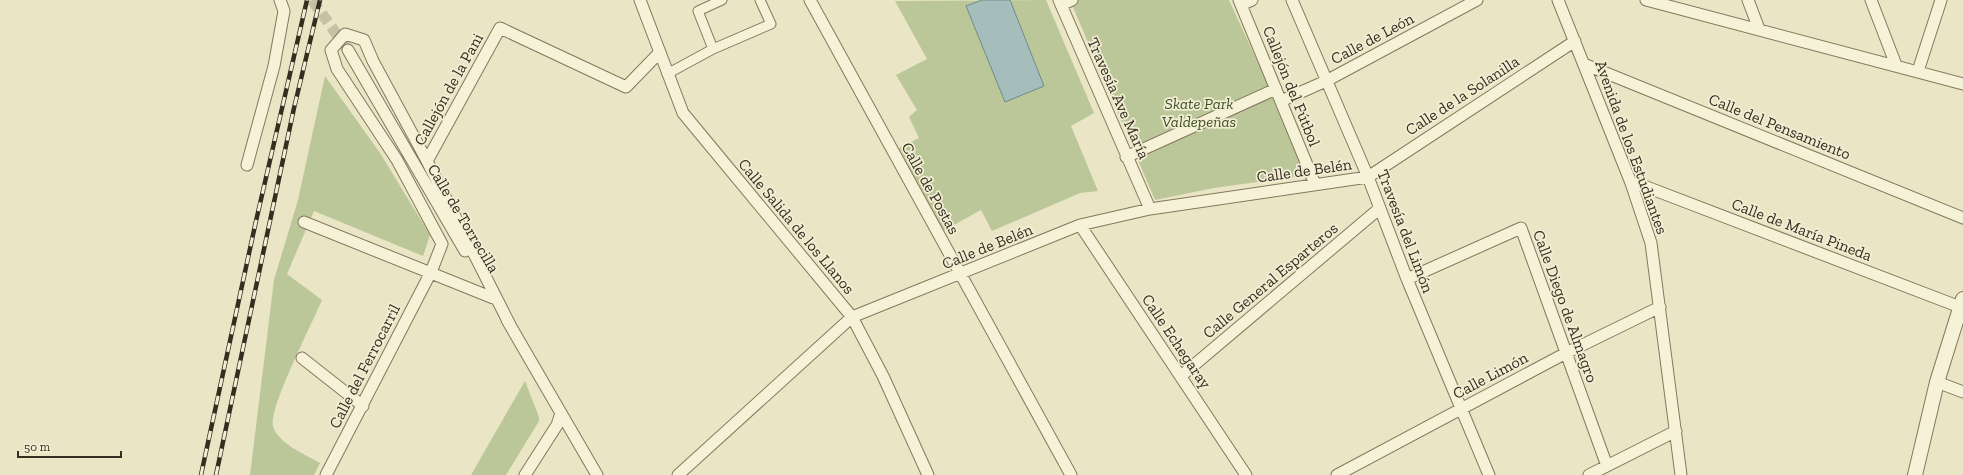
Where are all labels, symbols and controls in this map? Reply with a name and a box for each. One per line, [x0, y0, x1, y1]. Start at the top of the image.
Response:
street label: Calle de León [1327, 8, 1418, 68]
street label: Callejón del Fútbol [1259, 23, 1324, 149]
street label: Callejón de la Pani [410, 29, 487, 149]
street label: Travesía Ave María [1083, 35, 1154, 162]
street label: Calle de la Solanilla [1402, 51, 1523, 139]
street label: Avenida de los Estudiantes [1591, 58, 1672, 237]
street label: Calle del Pensamiento [1706, 89, 1854, 164]
park label: Skate Park Valdepeñas [1162, 94, 1236, 131]
street label: Calle de Postas [897, 139, 964, 238]
street label: Calle de Belén [1255, 154, 1354, 187]
street label: Calle Salida de los Llanos [734, 155, 859, 298]
street label: Calle de Torrecilla [424, 160, 504, 276]
street label: Travesía del Limón [1373, 167, 1438, 296]
street label: Calle de María Pineda [1729, 194, 1875, 265]
street label: Calle General Esparteros [1199, 218, 1342, 342]
street label: Calle de Belén [939, 219, 1036, 273]
street label: Calle Diego de Almagro [1529, 227, 1602, 385]
street label: Calle Echegaray [1138, 290, 1216, 393]
street label: Calle del Ferrocarril [325, 301, 404, 432]
street label: Calle Limón [1450, 347, 1532, 403]
scale bar [18, 433, 121, 459]
text: 50 m [24, 440, 51, 454]

